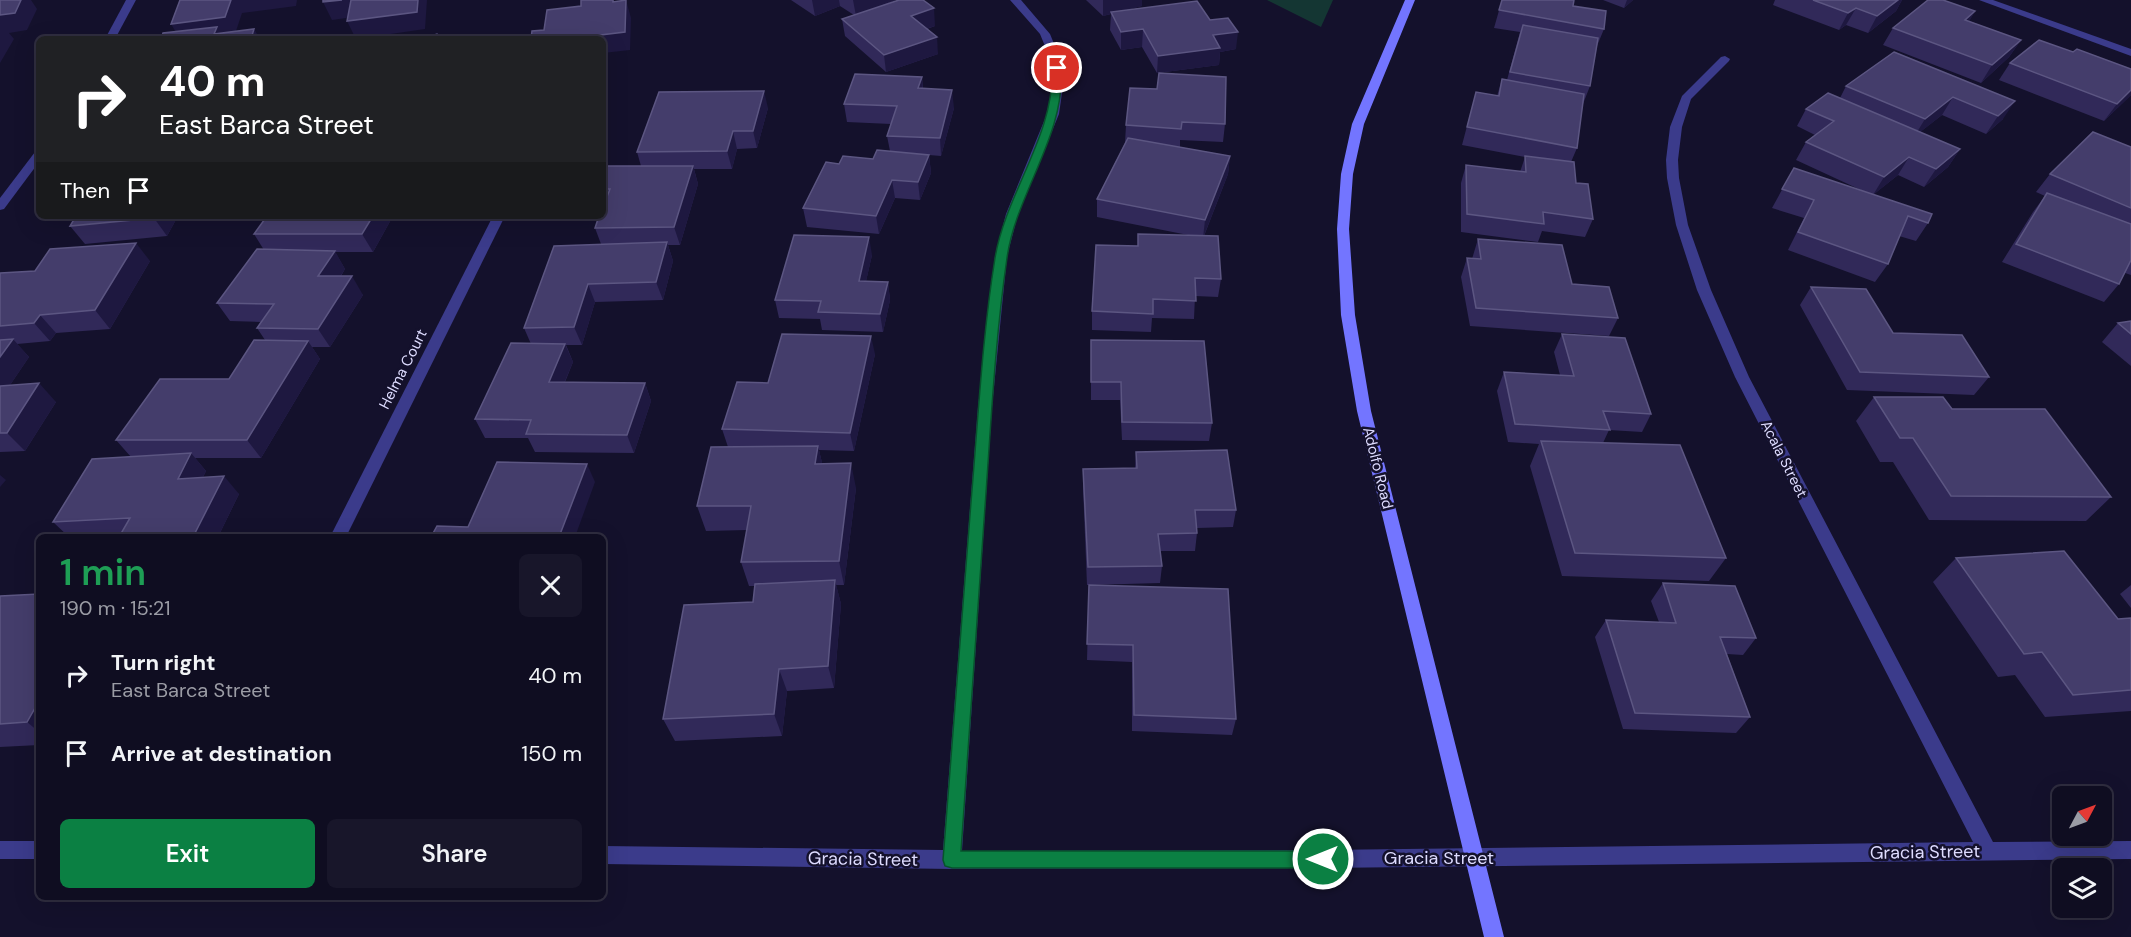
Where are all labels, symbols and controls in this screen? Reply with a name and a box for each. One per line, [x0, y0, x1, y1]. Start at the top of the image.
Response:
pin [1031, 42, 1082, 93]
icon: arrive [1040, 51, 1073, 84]
text: 40 m [159, 54, 265, 109]
icon: right [60, 60, 138, 138]
text: East Barca Street [159, 107, 374, 142]
icon: arrive [122, 174, 155, 207]
text: Then [60, 176, 110, 205]
street label: Helma Court [374, 325, 432, 412]
street label: Acala Street [1756, 417, 1812, 501]
street label: Adolfo Road [1358, 425, 1398, 511]
text: 1 min [60, 549, 146, 596]
button: close [519, 554, 582, 617]
text: 190 m · 15:21 [60, 595, 170, 621]
text: Turn right [111, 648, 216, 677]
icon: right [60, 659, 93, 692]
text: 40 m [528, 661, 582, 690]
text: East Barca Street [111, 677, 270, 703]
icon: arrive [60, 737, 93, 770]
text: Arrive at destination [111, 739, 332, 768]
text: 150 m [521, 739, 582, 768]
north arrow [2052, 786, 2112, 846]
map controls [2052, 786, 2112, 918]
button: Exit [60, 819, 315, 888]
button: Share [327, 819, 582, 888]
position arrow [1291, 827, 1355, 891]
street label: Gracia Street [1870, 839, 1980, 865]
street label: Gracia Street [808, 846, 918, 872]
street label: Gracia Street [1384, 846, 1494, 870]
button: layers [2052, 858, 2112, 918]

